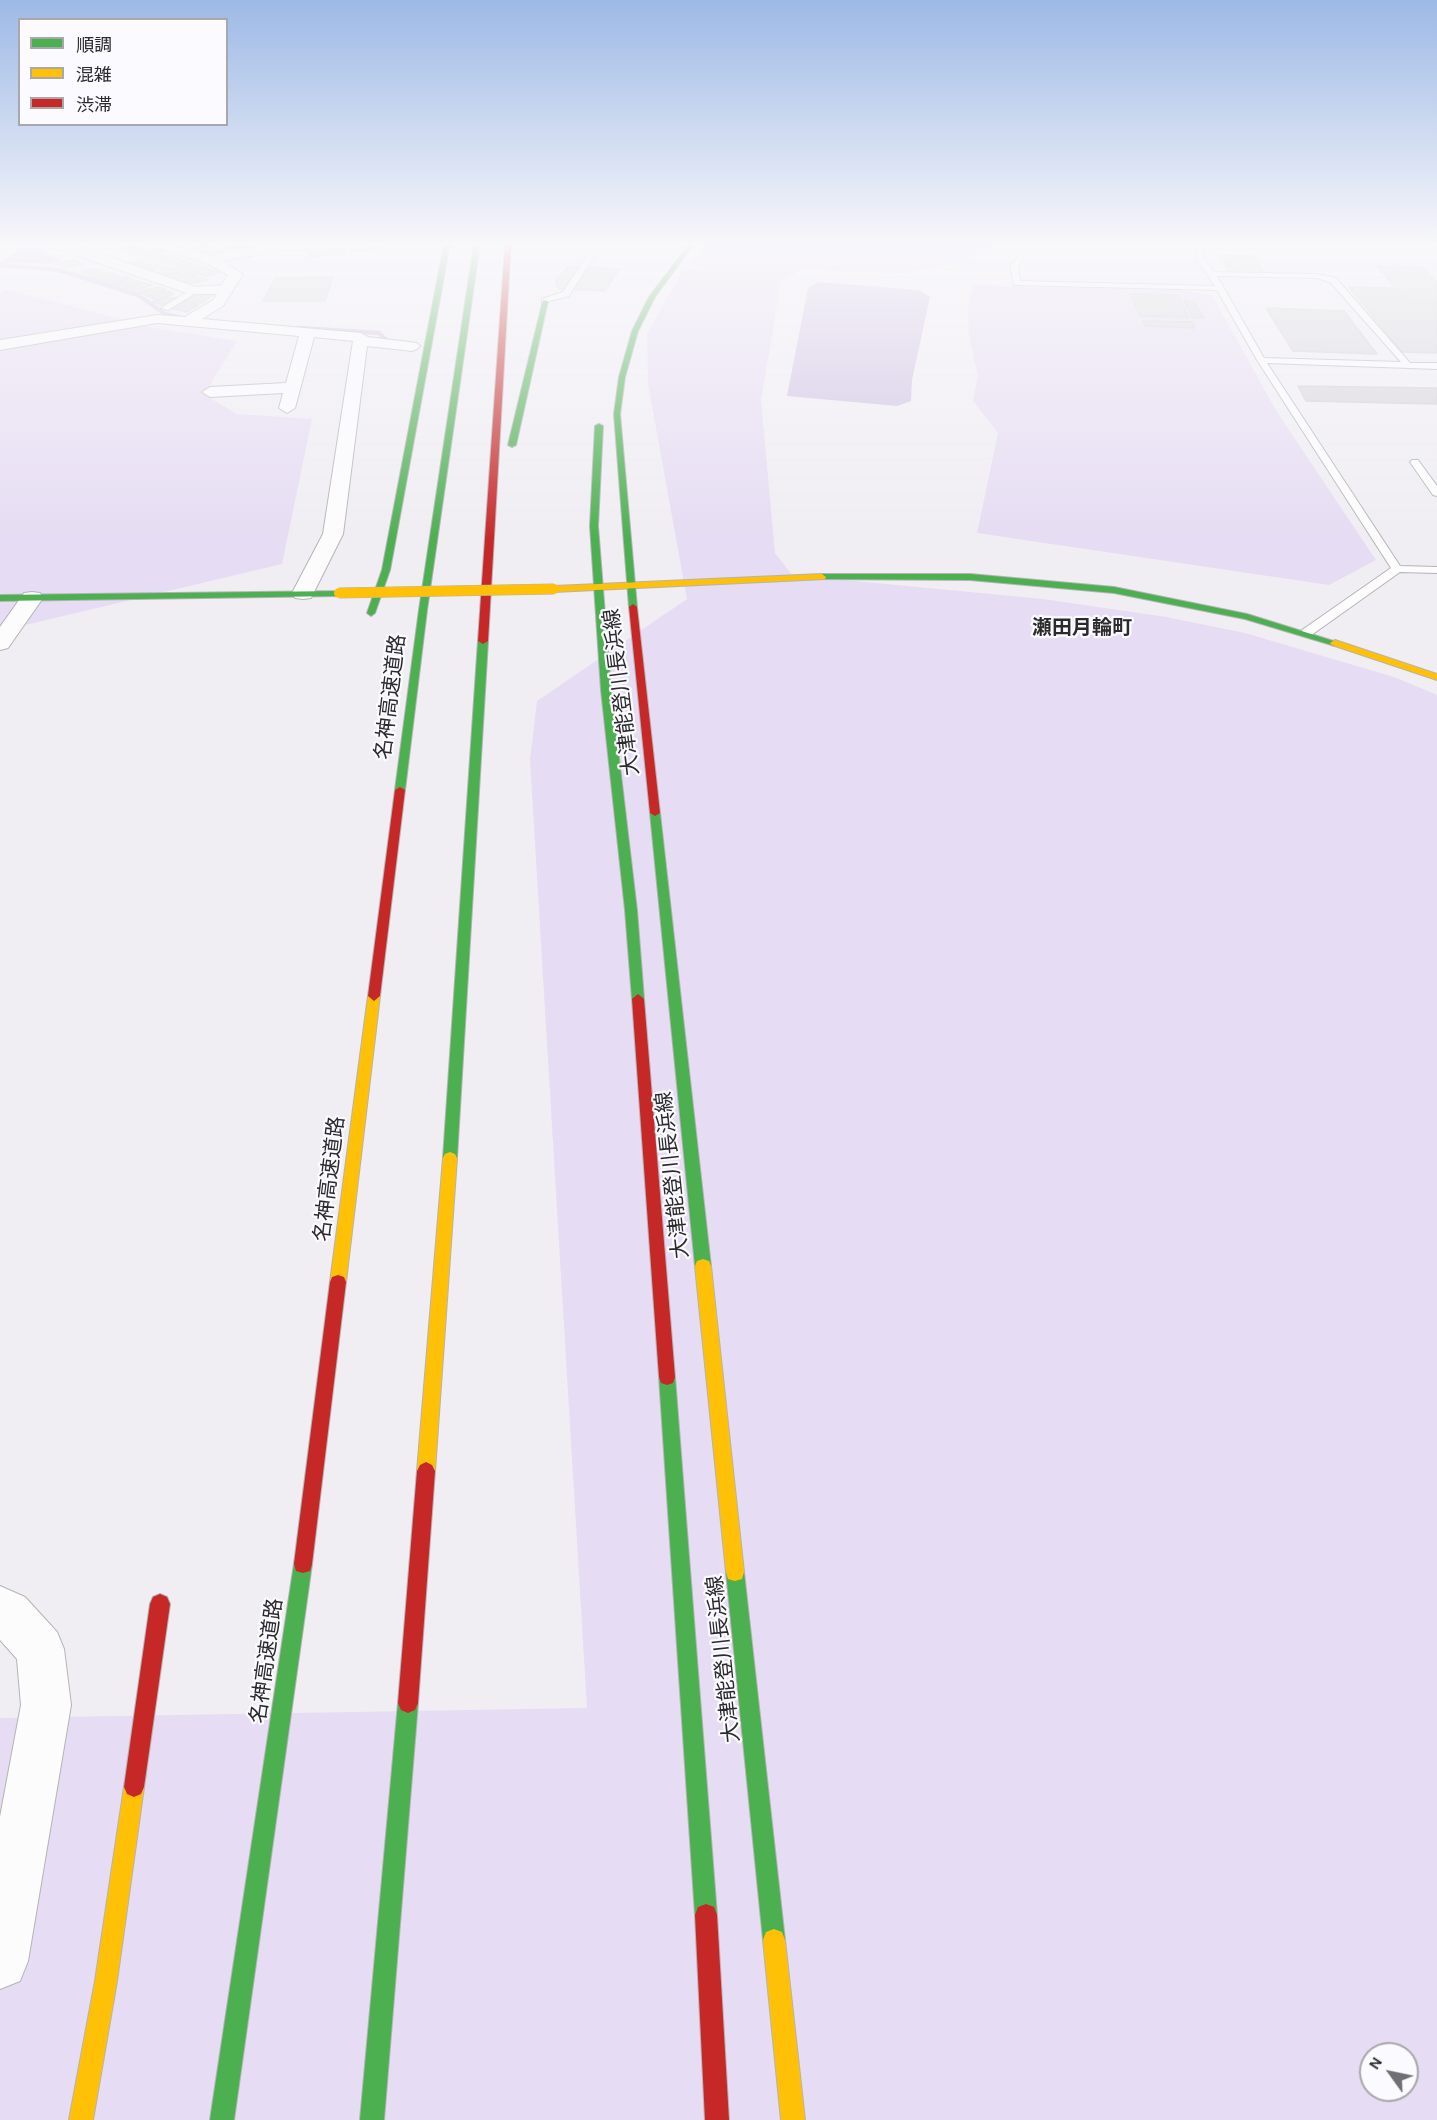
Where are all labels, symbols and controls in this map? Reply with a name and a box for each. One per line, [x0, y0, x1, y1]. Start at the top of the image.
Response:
legend [18, 18, 228, 126]
text: 順調 [76, 34, 112, 56]
text: 混雑 [76, 64, 112, 86]
text: 渋滞 [76, 94, 112, 116]
street label: 大津能登川長浜線 [599, 607, 645, 777]
district label: 瀬田月輪町 [1032, 616, 1132, 640]
street label: 名神高速道路 [371, 633, 411, 761]
street label: 大津能登川長浜線 [652, 1090, 694, 1260]
street label: 名神高速道路 [310, 1115, 350, 1243]
street label: 大津能登川長浜線 [703, 1574, 745, 1744]
street label: 名神高速道路 [246, 1597, 288, 1725]
north arrow [1359, 2042, 1419, 2102]
text: N [1364, 2053, 1386, 2073]

